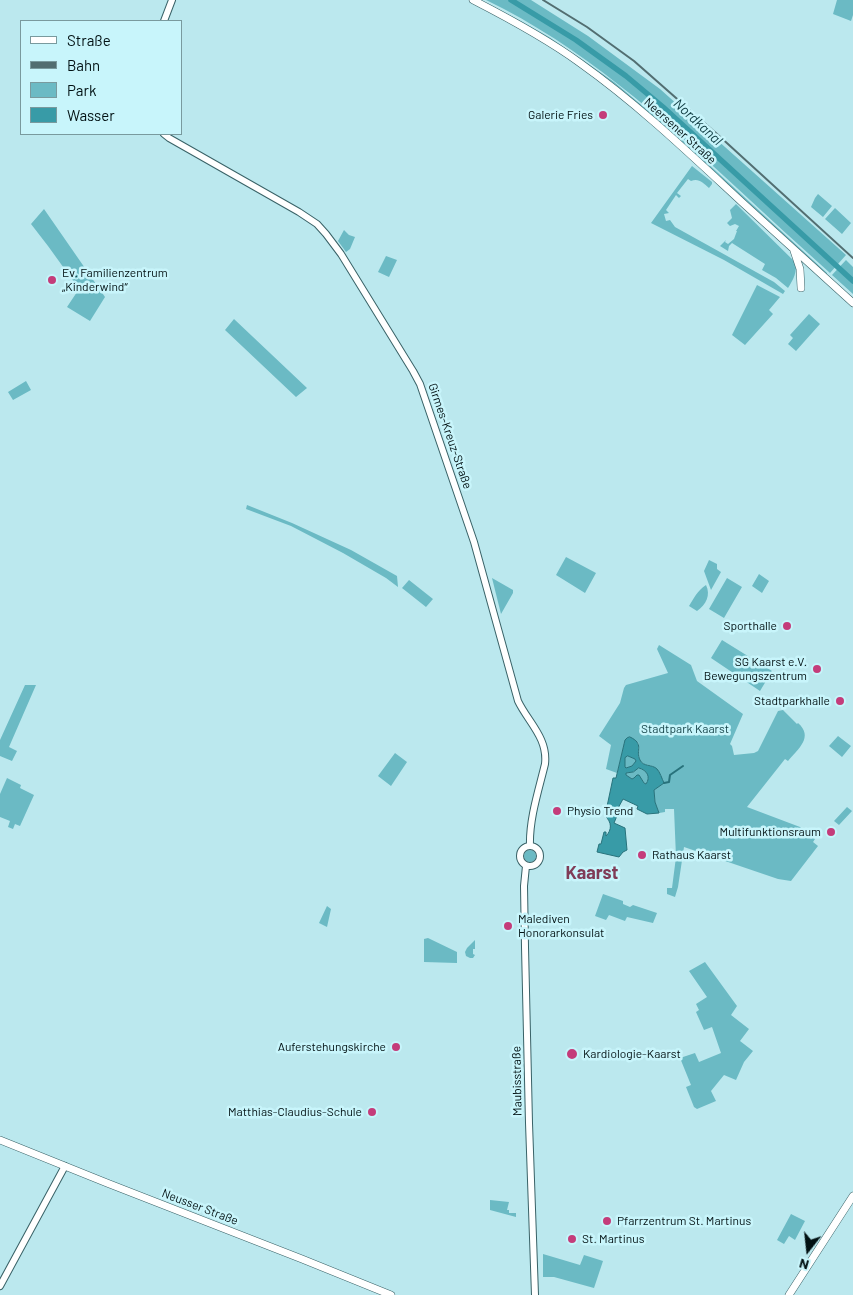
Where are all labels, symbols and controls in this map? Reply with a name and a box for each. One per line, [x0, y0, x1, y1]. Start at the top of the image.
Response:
legend [20, 20, 182, 135]
text: Straße [67, 31, 111, 49]
text: Bahn [67, 56, 100, 74]
text: Park [67, 81, 96, 99]
street label: Neersener Straße [641, 95, 719, 167]
water label: Nordkanal [670, 95, 726, 149]
text: Wasser [67, 106, 115, 124]
place label: Galerie Fries [528, 108, 593, 122]
marker: Galerie Fries [597, 109, 609, 121]
place label: Ev. Familienzentrum „Kinderwind“ [62, 266, 168, 294]
marker: Ev. Familienzentrum „Kinderwind“ [46, 274, 58, 286]
street label: Girmes-Kreuz-Straße [425, 381, 475, 491]
place label: Sporthalle [723, 619, 777, 633]
marker: Sporthalle [781, 620, 793, 632]
place label: SG Kaarst e.V. Bewegungszentrum [704, 655, 807, 683]
marker: SG Kaarst e.V. Bewegungszentrum [811, 663, 823, 675]
place label: Stadtparkhalle [754, 694, 830, 708]
marker: Stadtparkhalle [834, 695, 846, 707]
park label: Stadtpark Kaarst [641, 722, 729, 736]
place label: Physio Trend [567, 804, 633, 818]
marker: Physio Trend [551, 805, 563, 817]
place label: Multifunktionsraum [720, 825, 821, 839]
marker: Multifunktionsraum [825, 826, 837, 838]
place label: Rathaus Kaarst [652, 848, 731, 862]
marker: Rathaus Kaarst [636, 849, 648, 861]
district label: Kaarst [566, 862, 618, 884]
place label: Malediven Honorarkonsulat [518, 912, 604, 940]
marker: Malediven Honorarkonsulat [502, 920, 514, 932]
place label: Auferstehungskirche [278, 1040, 386, 1054]
marker: Auferstehungskirche [390, 1041, 402, 1053]
street label: Maubisstraße [509, 1046, 525, 1116]
marker: Kardiologie-Kaarst [565, 1047, 579, 1061]
place label: Kardiologie-Kaarst [583, 1047, 681, 1061]
place label: Matthias-Claudius-Schule [228, 1105, 362, 1119]
marker: Matthias-Claudius-Schule [366, 1106, 378, 1118]
street label: Neusser Straße [160, 1186, 240, 1228]
place label: Pfarrzentrum St. Martinus [617, 1214, 751, 1228]
marker: Pfarrzentrum St. Martinus [601, 1215, 613, 1227]
north arrow [783, 1225, 833, 1275]
place label: St. Martinus [582, 1232, 644, 1246]
marker: St. Martinus [566, 1233, 578, 1245]
text: N [797, 1255, 811, 1274]

